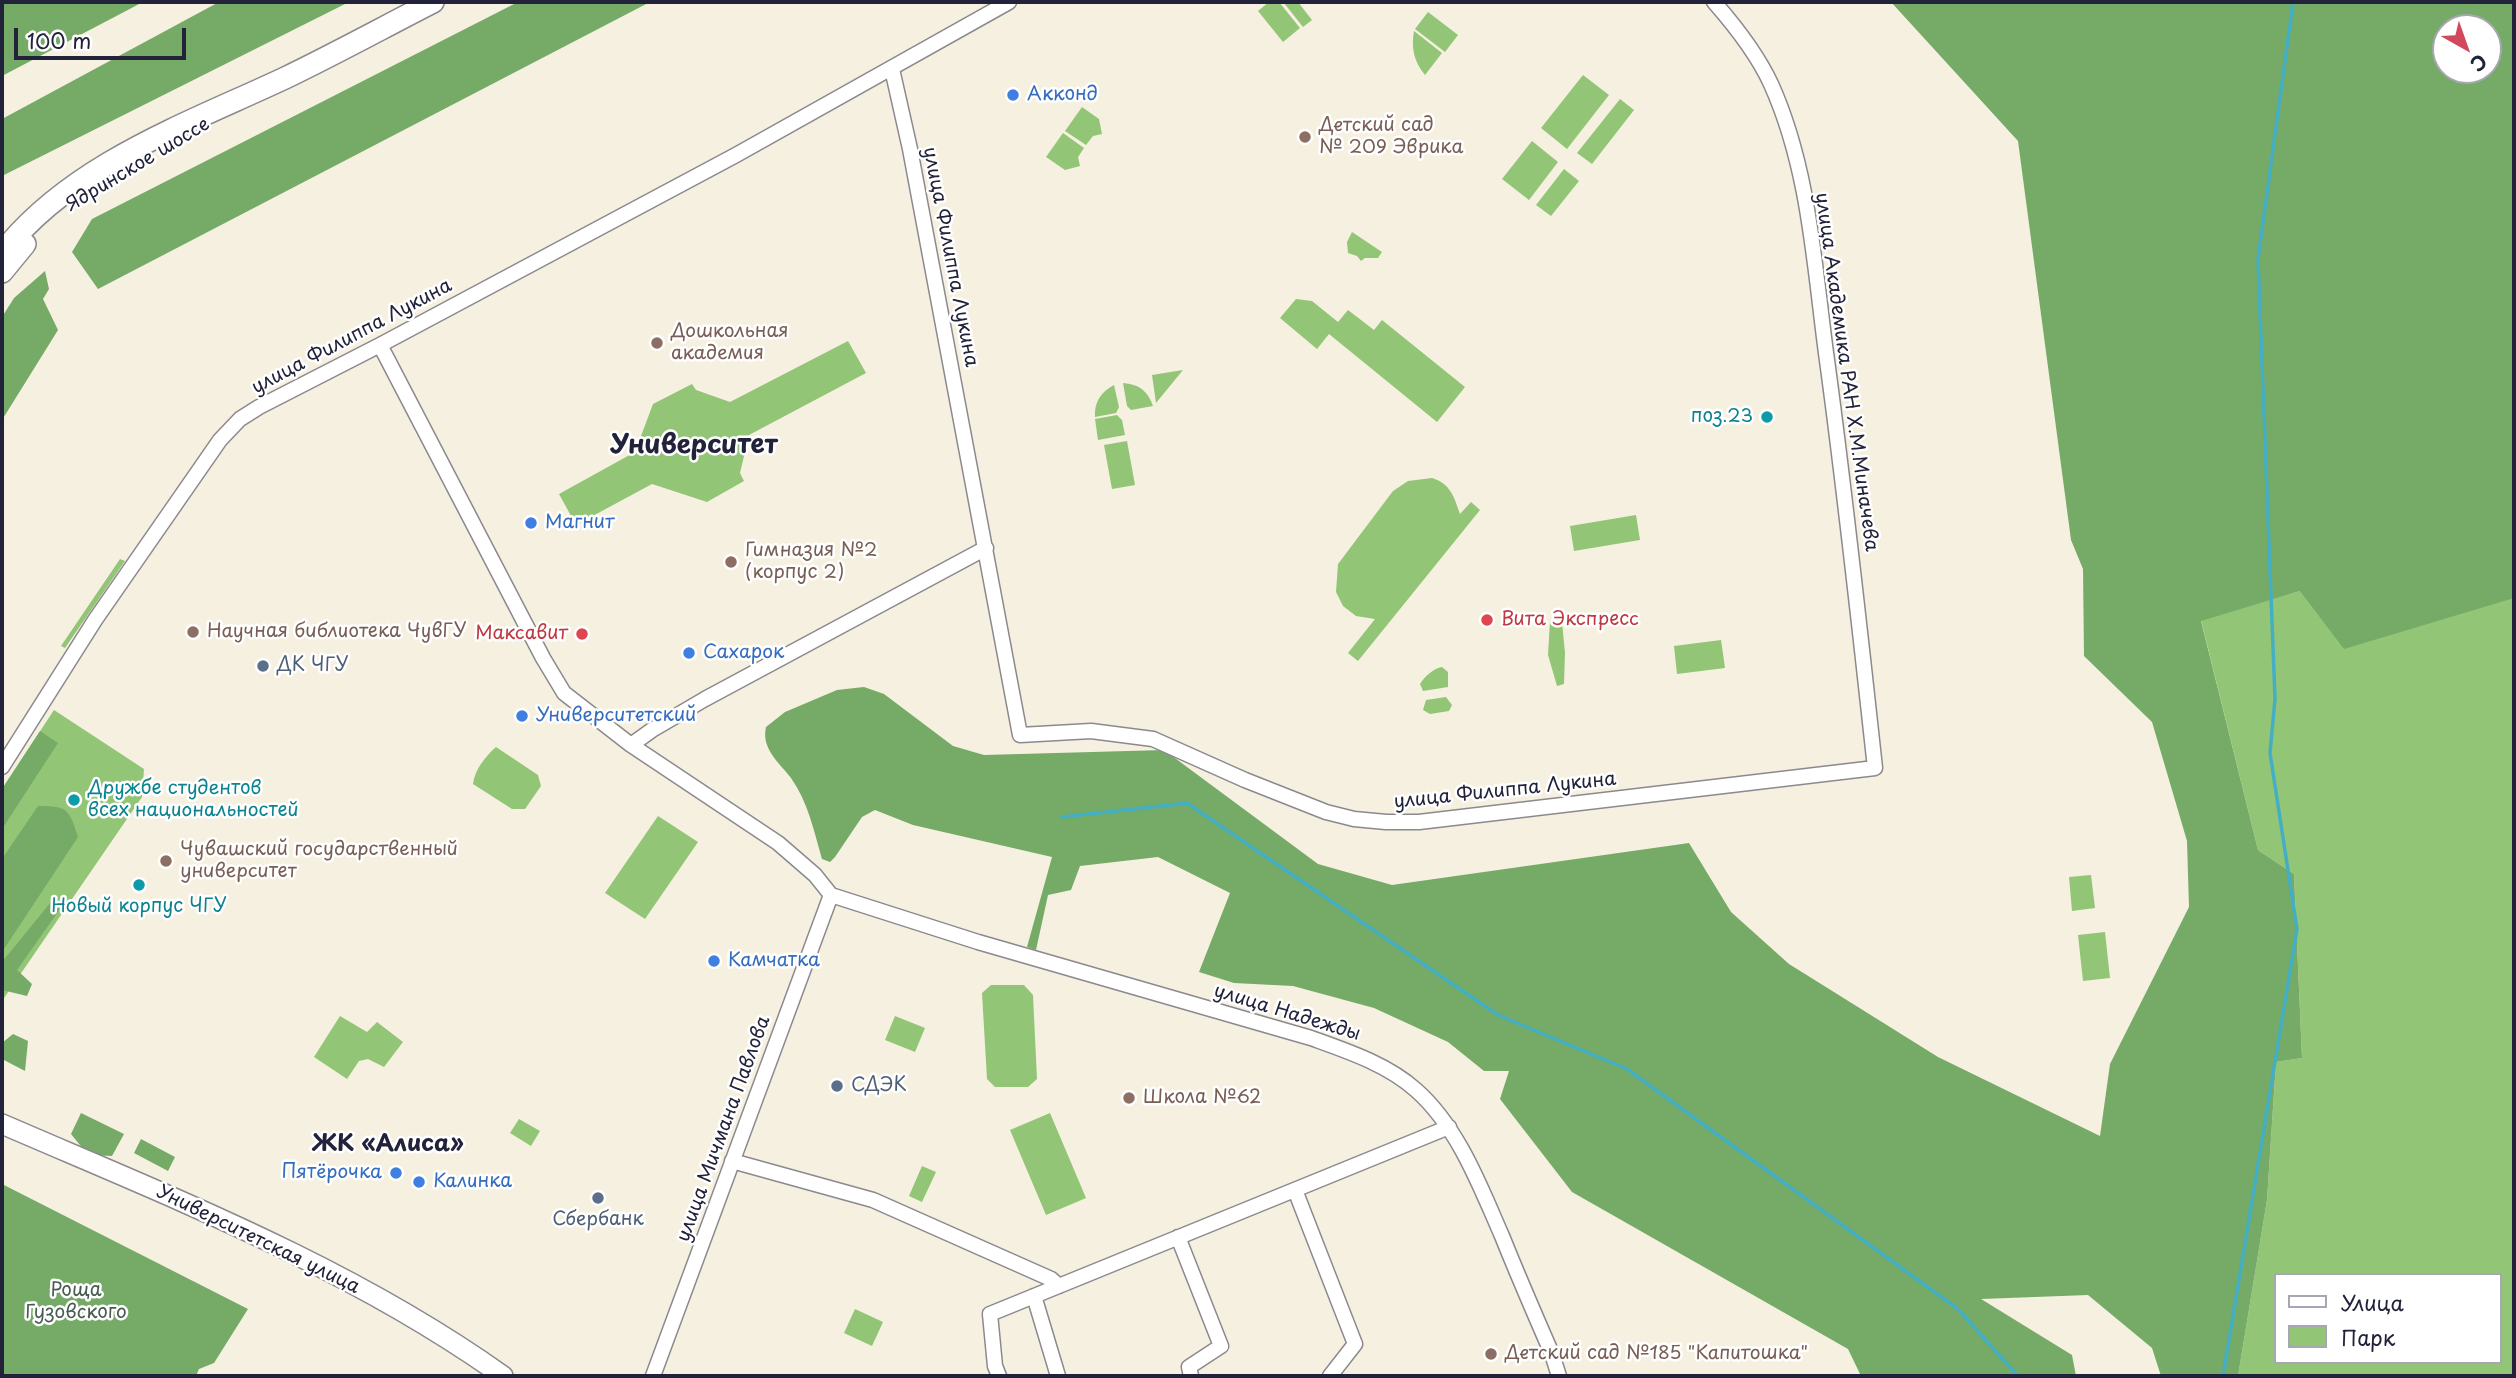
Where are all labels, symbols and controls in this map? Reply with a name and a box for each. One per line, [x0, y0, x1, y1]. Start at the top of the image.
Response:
scale bar [18, 14, 189, 58]
north arrow [2432, 14, 2502, 84]
text: 100 m [27, 24, 91, 56]
text: С [2465, 48, 2494, 79]
place label: Акконд [1027, 84, 1098, 106]
marker: Акконд [1005, 87, 1021, 103]
street label: Ядринское шоссе [62, 113, 214, 217]
place label: Детский сад № 209 Эврика [1319, 115, 1463, 159]
marker: Детский сад № 209 Эврика [1297, 129, 1313, 145]
street label: улица Филиппа Лукина [917, 145, 983, 369]
street label: улица Академика РАН Х.М.Миначева [1810, 191, 1882, 553]
street label: улица Филиппа Лукина [248, 274, 456, 400]
place label: Дошкольная академия [671, 321, 789, 365]
marker: Дошкольная академия [649, 335, 665, 351]
place label: поз.23 [1691, 406, 1753, 428]
marker: поз.23 [1759, 409, 1775, 425]
district label: Университет [610, 430, 778, 462]
place label: Магнит [545, 512, 615, 534]
marker: Магнит [523, 515, 539, 531]
place label: Гимназия №2 (корпус 2) [745, 540, 877, 584]
marker: Гимназия №2 (корпус 2) [723, 554, 739, 570]
place label: Вита Экспресс [1501, 609, 1639, 631]
marker: Вита Экспресс [1479, 612, 1495, 628]
place label: Научная библиотека ЧувГУ [207, 621, 466, 643]
place label: Максавит [475, 623, 568, 645]
marker: Научная библиотека ЧувГУ [185, 624, 201, 640]
marker: Максавит [574, 626, 590, 642]
place label: Сахарок [703, 642, 784, 664]
marker: Сахарок [681, 645, 697, 661]
place label: ДК ЧГУ [277, 655, 348, 677]
marker: ДК ЧГУ [255, 658, 271, 674]
place label: Университетский [536, 705, 696, 727]
marker: Университетский [514, 708, 530, 724]
street label: улица Филиппа Лукина [1393, 768, 1617, 814]
place label: Дружбе студентов всех национальностей [88, 778, 299, 822]
marker: Дружбе студентов всех национальностей [66, 792, 82, 808]
place label: Чувашский государственный университет [180, 839, 458, 883]
marker: Чувашский государственный университет [158, 853, 174, 869]
marker: Новый корпус ЧГУ [131, 877, 147, 893]
place label: Новый корпус ЧГУ [51, 896, 227, 918]
place label: Камчатка [728, 950, 820, 972]
marker: Камчатка [706, 953, 722, 969]
street label: улица Надежды [1211, 980, 1363, 1046]
street label: улица Мичмана Павлова [672, 1013, 776, 1245]
place label: СДЭК [851, 1075, 907, 1097]
marker: СДЭК [829, 1078, 845, 1094]
place label: Школа №62 [1143, 1087, 1261, 1109]
marker: Школа №62 [1121, 1090, 1137, 1106]
district label: ЖК «Алиса» [312, 1131, 464, 1159]
place label: Пятёрочка [281, 1162, 382, 1184]
marker: Пятёрочка [388, 1165, 404, 1181]
place label: Калинка [433, 1171, 512, 1193]
marker: Калинка [411, 1174, 427, 1190]
street label: Университетская улица [153, 1181, 363, 1299]
marker: Сбербанк [590, 1190, 606, 1206]
place label: Сбербанк [552, 1209, 644, 1231]
legend [2274, 1273, 2502, 1364]
park label: Роща Гузовского [25, 1280, 127, 1324]
text: Улица [2341, 1286, 2404, 1318]
text: Парк [2341, 1321, 2395, 1353]
place label: Детский сад №185 "Капитошка" [1505, 1343, 1808, 1365]
marker: Детский сад №185 "Капитошка" [1483, 1346, 1499, 1362]

